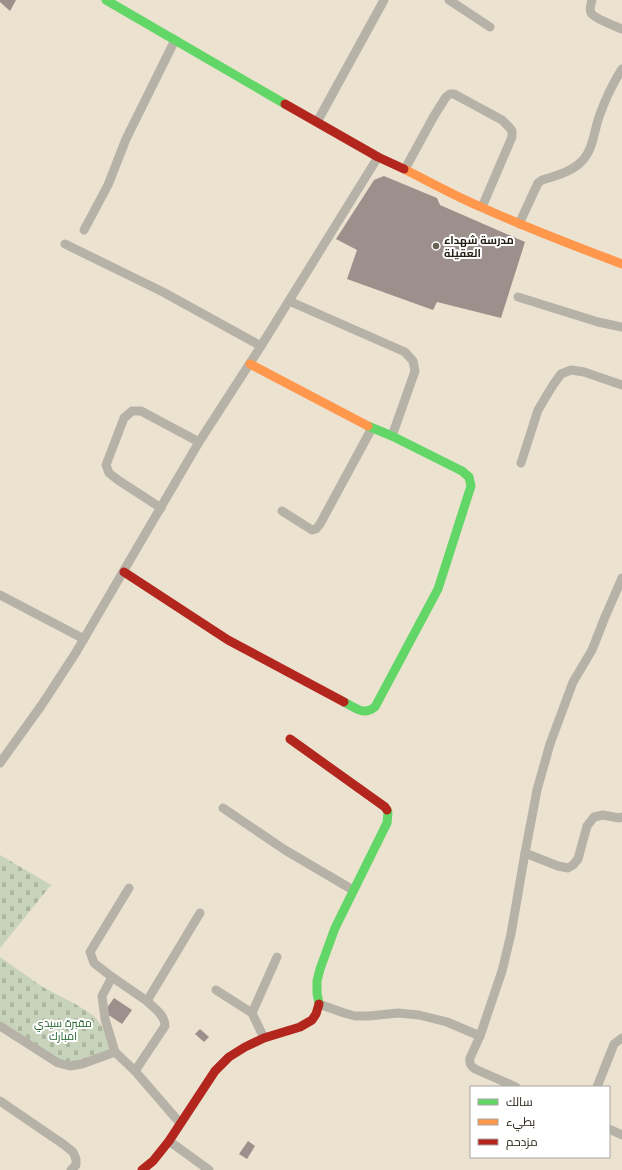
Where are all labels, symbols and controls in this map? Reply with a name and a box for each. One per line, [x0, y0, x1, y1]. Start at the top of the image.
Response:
place label: مدرسة شهداء العقيلة [444, 233, 514, 260]
marker: مدرسة شهداء العقيلة [431, 241, 441, 251]
park label: مقبرة سيدي امبارك [34, 1016, 92, 1043]
legend [470, 1086, 610, 1158]
text: سالك [506, 1094, 533, 1109]
text: بطيء [506, 1114, 535, 1132]
text: مزدحم [506, 1134, 538, 1150]

